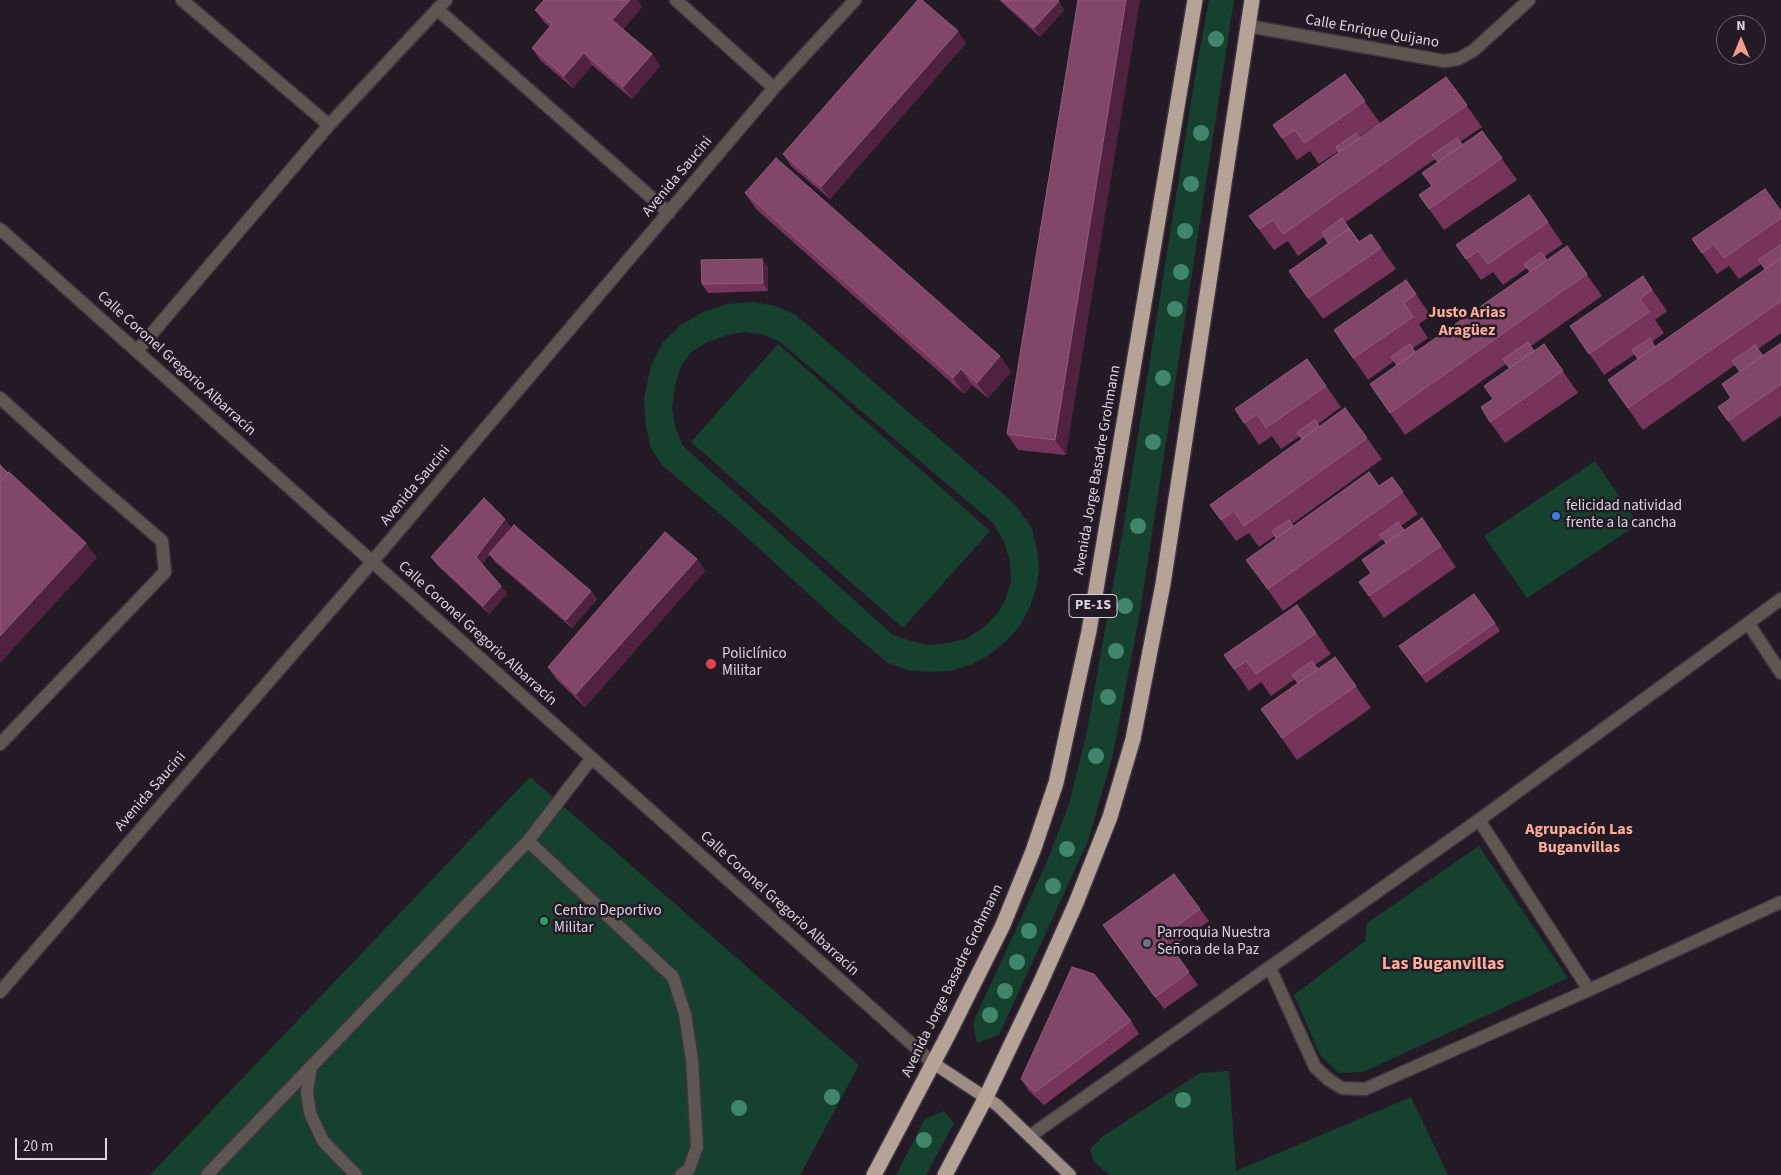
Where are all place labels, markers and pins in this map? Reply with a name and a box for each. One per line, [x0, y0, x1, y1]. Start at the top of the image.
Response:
place label: felicidad natividad frente a la cancha [1566, 498, 1682, 533]
marker: felicidad natividad frente a la cancha [1550, 510, 1562, 522]
place label: Policlínico Militar [722, 646, 787, 681]
marker: Policlínico Militar [704, 657, 718, 671]
place label: Centro Deportivo Militar [554, 903, 662, 938]
marker: Centro Deportivo Militar [538, 915, 550, 927]
place label: Parroquia Nuestra Señora de la Paz [1157, 925, 1270, 960]
marker: Parroquia Nuestra Señora de la Paz [1141, 937, 1153, 949]

